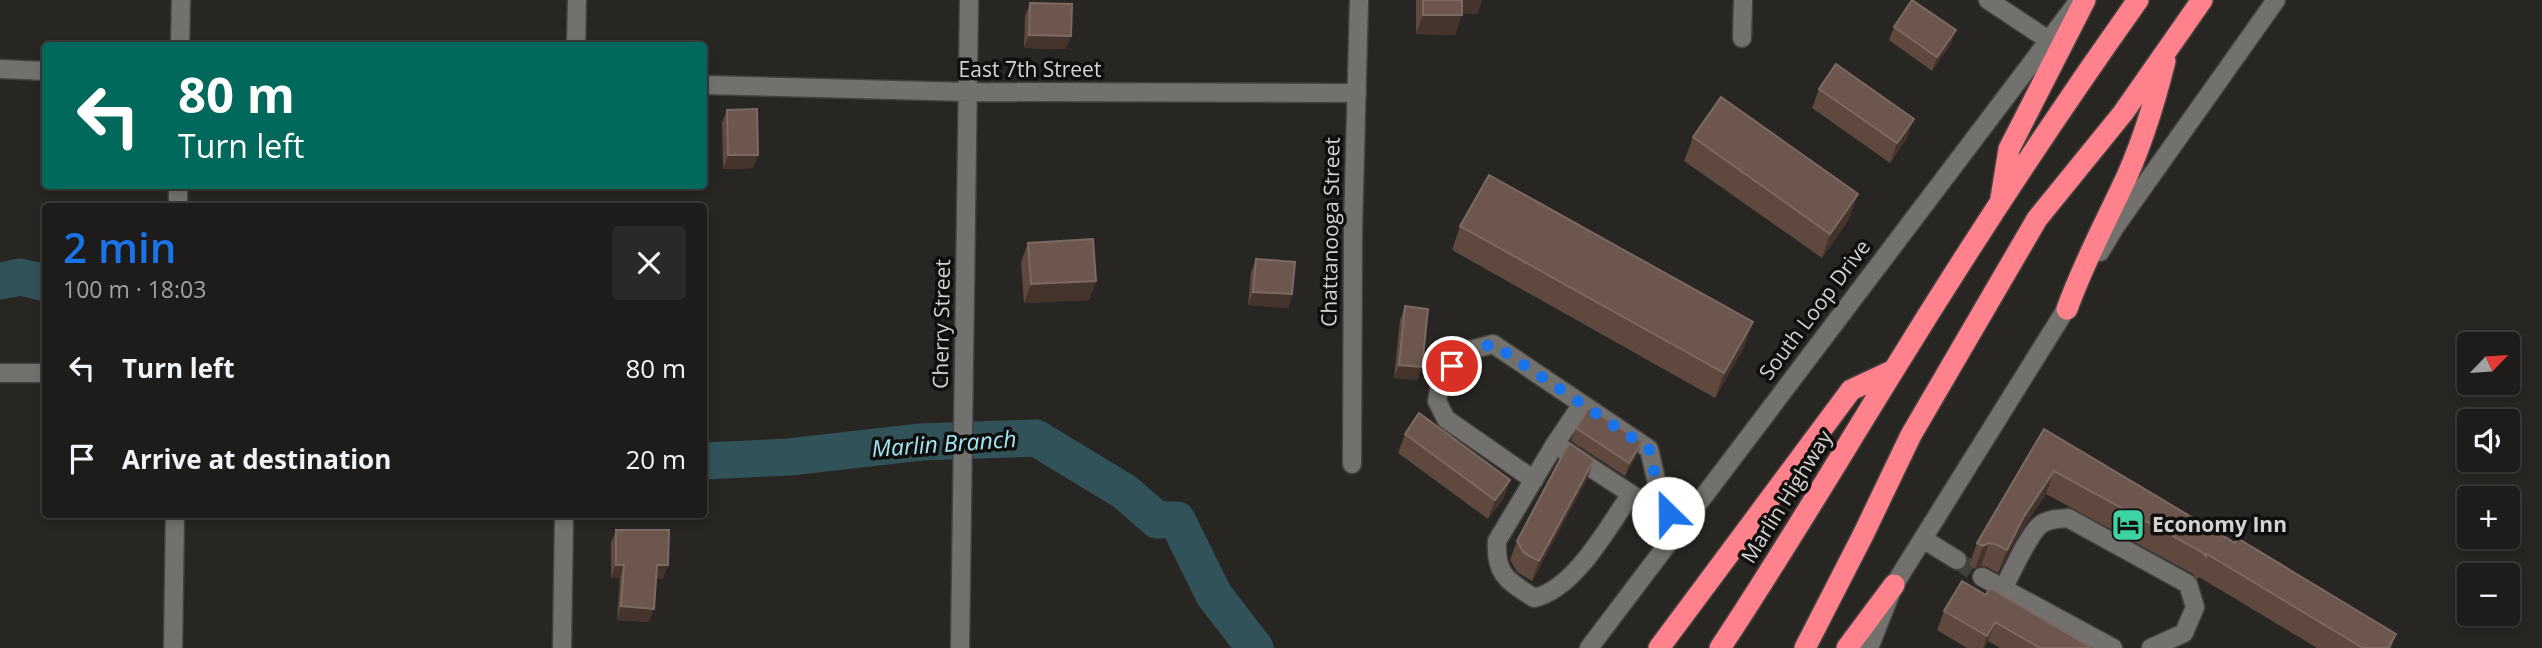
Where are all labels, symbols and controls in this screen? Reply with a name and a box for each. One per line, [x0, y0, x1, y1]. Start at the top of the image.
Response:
street label: East 7th Street [959, 55, 1101, 83]
text: 80 m [178, 61, 295, 127]
icon: left [63, 70, 154, 161]
text: Turn left [178, 124, 304, 167]
street label: Chattanooga Street [1314, 137, 1346, 327]
text: 2 min [63, 218, 176, 275]
button: close [612, 226, 686, 300]
street label: South Loop Drive [1752, 234, 1876, 385]
street label: Cherry Street [926, 259, 956, 389]
text: 100 m · 18:03 [63, 273, 206, 305]
north arrow [2457, 332, 2520, 396]
map controls [2457, 332, 2520, 626]
pin [1422, 336, 1482, 396]
icon: arrive [1433, 347, 1471, 385]
icon: left [63, 349, 101, 387]
text: Turn left [122, 350, 234, 386]
text: 80 m [625, 350, 686, 386]
button: sound [2457, 409, 2520, 472]
water label: Marlin Branch [870, 422, 1017, 464]
street label: Marlin Highway [1734, 424, 1838, 568]
icon: arrive [63, 440, 101, 478]
text: Arrive at destination [122, 441, 391, 477]
text: 20 m [625, 441, 686, 477]
position arrow [1631, 476, 1705, 550]
button: + [2457, 486, 2520, 549]
hotel icon: Economy Inn [2109, 506, 2147, 544]
place label: Economy Inn [2152, 510, 2287, 538]
button: − [2457, 563, 2520, 626]

